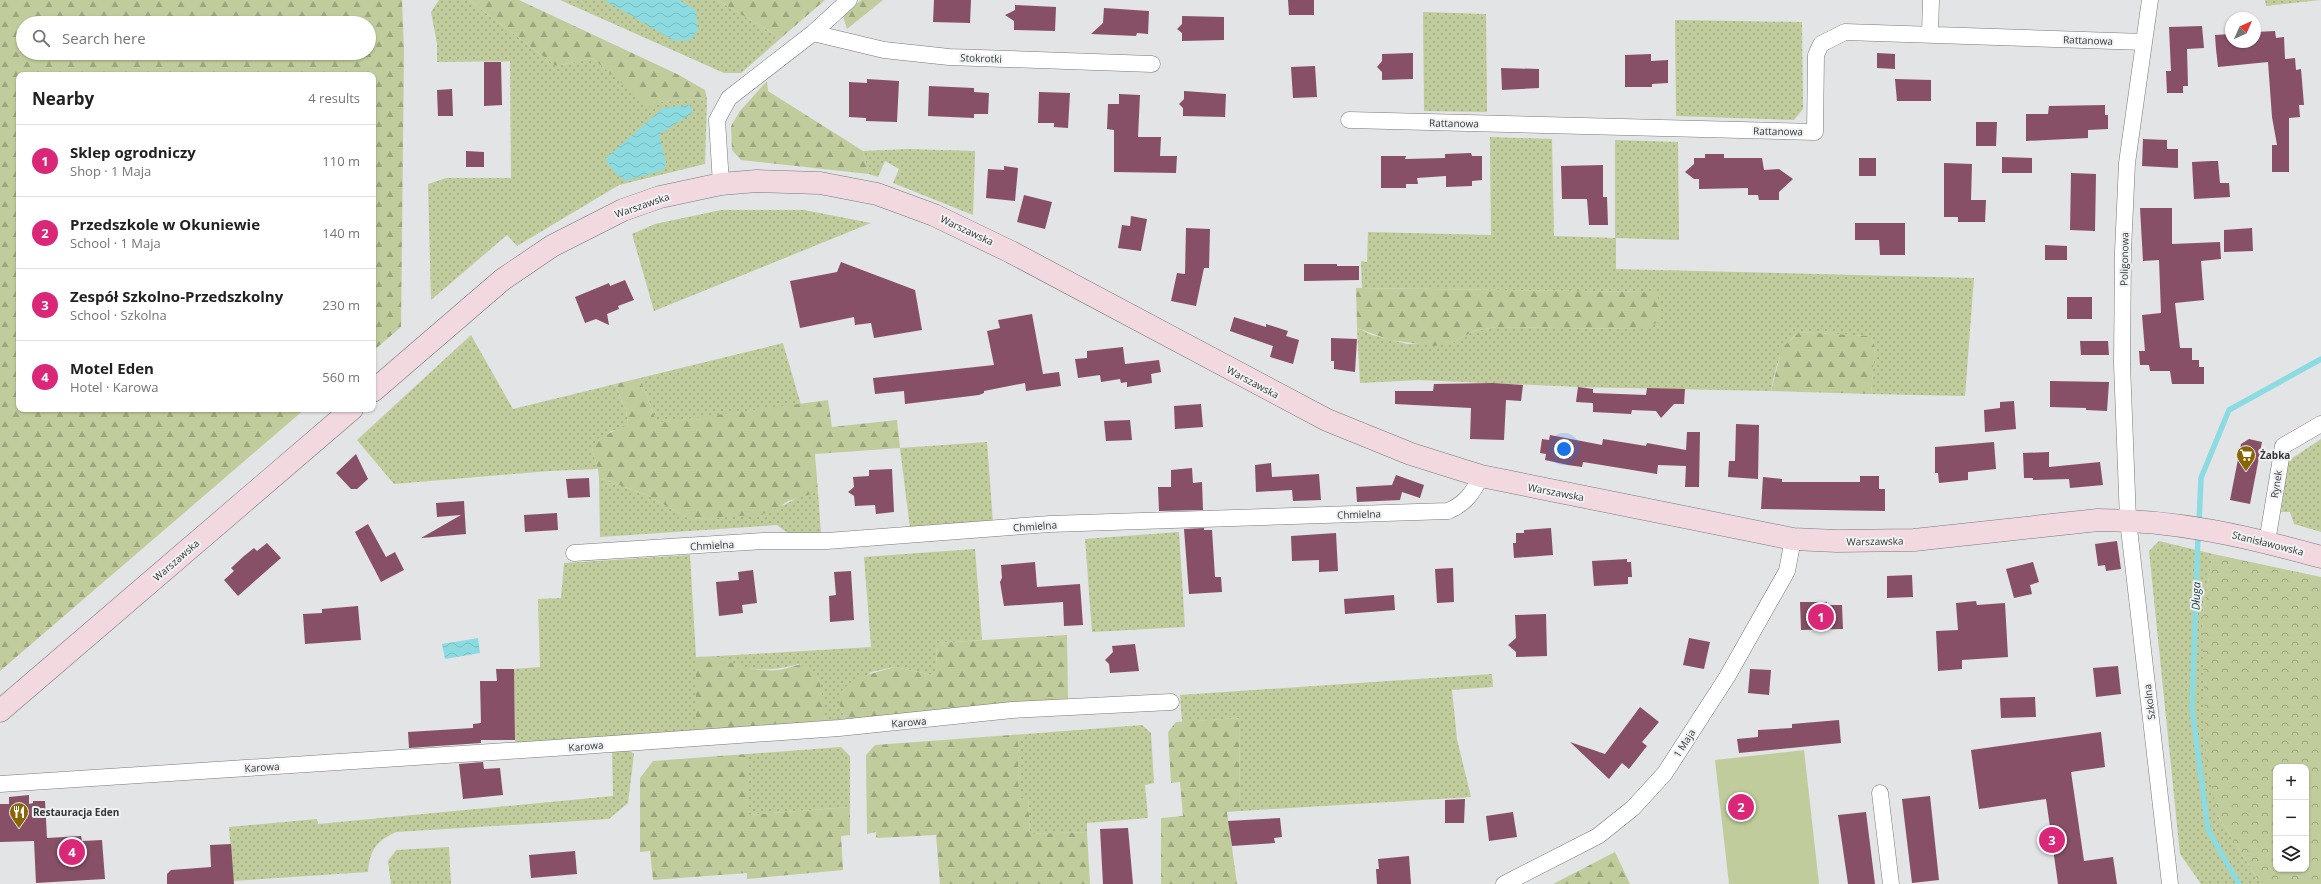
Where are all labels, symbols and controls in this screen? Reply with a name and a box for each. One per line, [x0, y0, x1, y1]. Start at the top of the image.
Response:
north arrow [2225, 12, 2261, 48]
search box [16, 16, 376, 60]
icon: search [30, 27, 52, 49]
text: Search here [62, 28, 146, 48]
street label: Rattanowa [2063, 32, 2113, 48]
street label: Stokrotki [960, 50, 1002, 66]
text: Nearby [32, 87, 94, 110]
text: 4 results [308, 89, 360, 107]
street label: Rattanowa [1429, 116, 1479, 130]
street label: Rattanowa [1753, 124, 1803, 138]
text: Sklep ogrodniczy [70, 142, 196, 162]
text: 1 [41, 152, 49, 170]
text: 110 m [322, 152, 360, 170]
text: Shop · 1 Maja [70, 162, 151, 180]
street label: Warszawska [613, 189, 671, 221]
street label: Warszawska [938, 212, 996, 248]
text: Przedszkole w Okuniewie [70, 214, 260, 234]
text: 2 [41, 224, 49, 242]
text: 140 m [322, 224, 360, 242]
street label: Poligonowa [2117, 232, 2131, 286]
text: School · 1 Maja [70, 234, 161, 252]
text: Zespół Szkolno-Przedszkolny [70, 286, 283, 306]
text: 3 [41, 296, 49, 314]
text: 230 m [322, 296, 360, 314]
text: School · Szkolna [70, 306, 167, 324]
text: Motel Eden [70, 358, 154, 378]
street label: Warszawska [1224, 362, 1282, 402]
text: 4 [41, 368, 49, 386]
text: 560 m [322, 368, 360, 386]
text: Hotel · Karowa [70, 378, 158, 396]
your location [1554, 439, 1574, 459]
supermarket icon: Żabka [2235, 444, 2257, 472]
place label: Żabka [2260, 448, 2290, 462]
street label: Rynek [2267, 468, 2285, 499]
street label: Warszawska [1527, 480, 1585, 504]
street label: Chmielna [1337, 506, 1381, 522]
street label: Chmielna [1013, 517, 1057, 535]
street label: Stanisławowska [2231, 527, 2305, 559]
street label: Warszawska [1846, 534, 1904, 548]
street label: Warszawska [150, 536, 202, 584]
street label: Chmielna [690, 537, 734, 553]
water label: Długa [2188, 582, 2203, 610]
pin: 1 [1808, 602, 1834, 632]
street label: Szkolna [2140, 683, 2158, 721]
street label: Karowa [891, 713, 927, 731]
street label: 1 Maja [1670, 726, 1698, 760]
street label: Karowa [568, 737, 604, 755]
street label: Karowa [244, 759, 280, 775]
map controls [2273, 764, 2309, 872]
button: + [2273, 764, 2309, 800]
pin: 2 [1728, 792, 1754, 822]
button: − [2273, 800, 2309, 836]
restaurant icon: Restauracja Eden [8, 801, 30, 829]
place label: Restauracja Eden [33, 805, 119, 819]
pin: 3 [2039, 825, 2065, 855]
button: layers [2273, 836, 2309, 872]
pin: 4 [59, 837, 85, 867]

